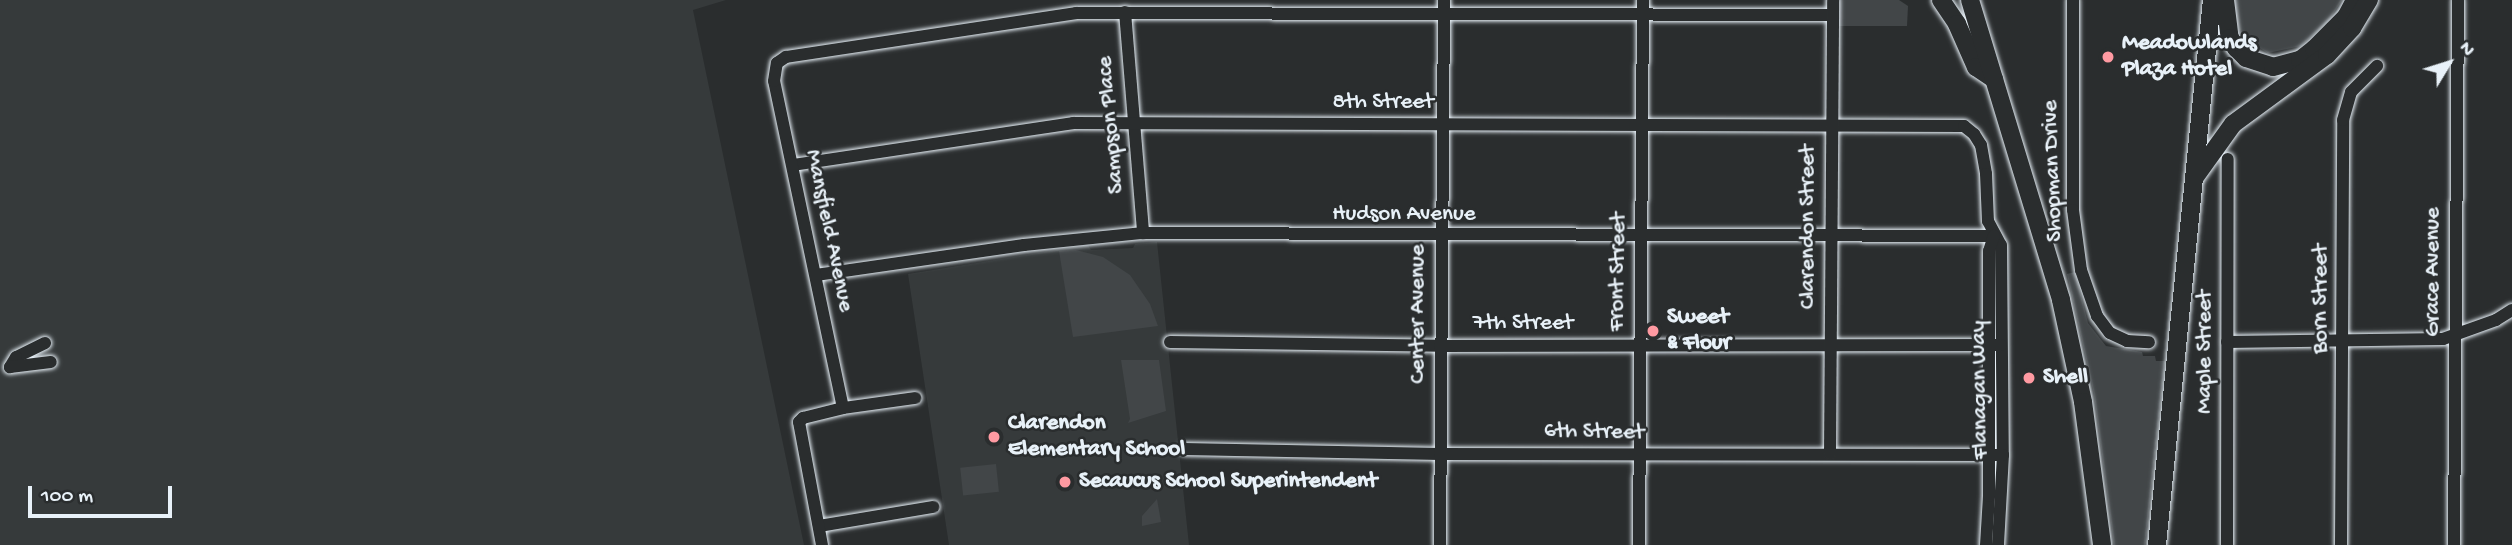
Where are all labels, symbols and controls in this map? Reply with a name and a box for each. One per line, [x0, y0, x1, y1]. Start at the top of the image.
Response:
north arrow [2414, 28, 2484, 98]
place label: Meadowlands Plaza Hotel [2122, 30, 2257, 84]
text: N [2453, 38, 2479, 62]
marker: Meadowlands Plaza Hotel [2100, 49, 2116, 65]
street label: Sampson Place [1092, 55, 1132, 195]
street label: 8th Street [1332, 89, 1434, 117]
street label: Shopman Drive [2038, 100, 2070, 242]
street label: Clarendon Street [1795, 145, 1823, 309]
street label: Mansfield Avenue [797, 147, 859, 315]
street label: Hudson Avenue [1332, 201, 1476, 229]
street label: Grace Avenue [2420, 207, 2448, 337]
street label: Front Street [1604, 212, 1634, 332]
street label: Center Avenue [1405, 244, 1433, 384]
street label: Born Street [2308, 244, 2336, 354]
street label: Maple Street [2192, 290, 2220, 414]
place label: Sweet & Flour [1667, 304, 1731, 358]
street label: 7th Street [1473, 310, 1573, 338]
street label: Flanagan Way [1966, 320, 1996, 460]
marker: Sweet & Flour [1645, 323, 1661, 339]
place label: Shell [2043, 364, 2088, 392]
marker: Shell [2021, 370, 2037, 386]
place label: Clarendon Elementary School [1008, 410, 1185, 464]
street label: 6th Street [1544, 418, 1644, 448]
marker: Clarendon Elementary School [986, 429, 1002, 445]
place label: Secaucus School Superintendent [1079, 468, 1377, 496]
scale bar [32, 472, 175, 516]
marker: Secaucus School Superintendent [1057, 474, 1073, 490]
text: 100 m [41, 485, 93, 510]

